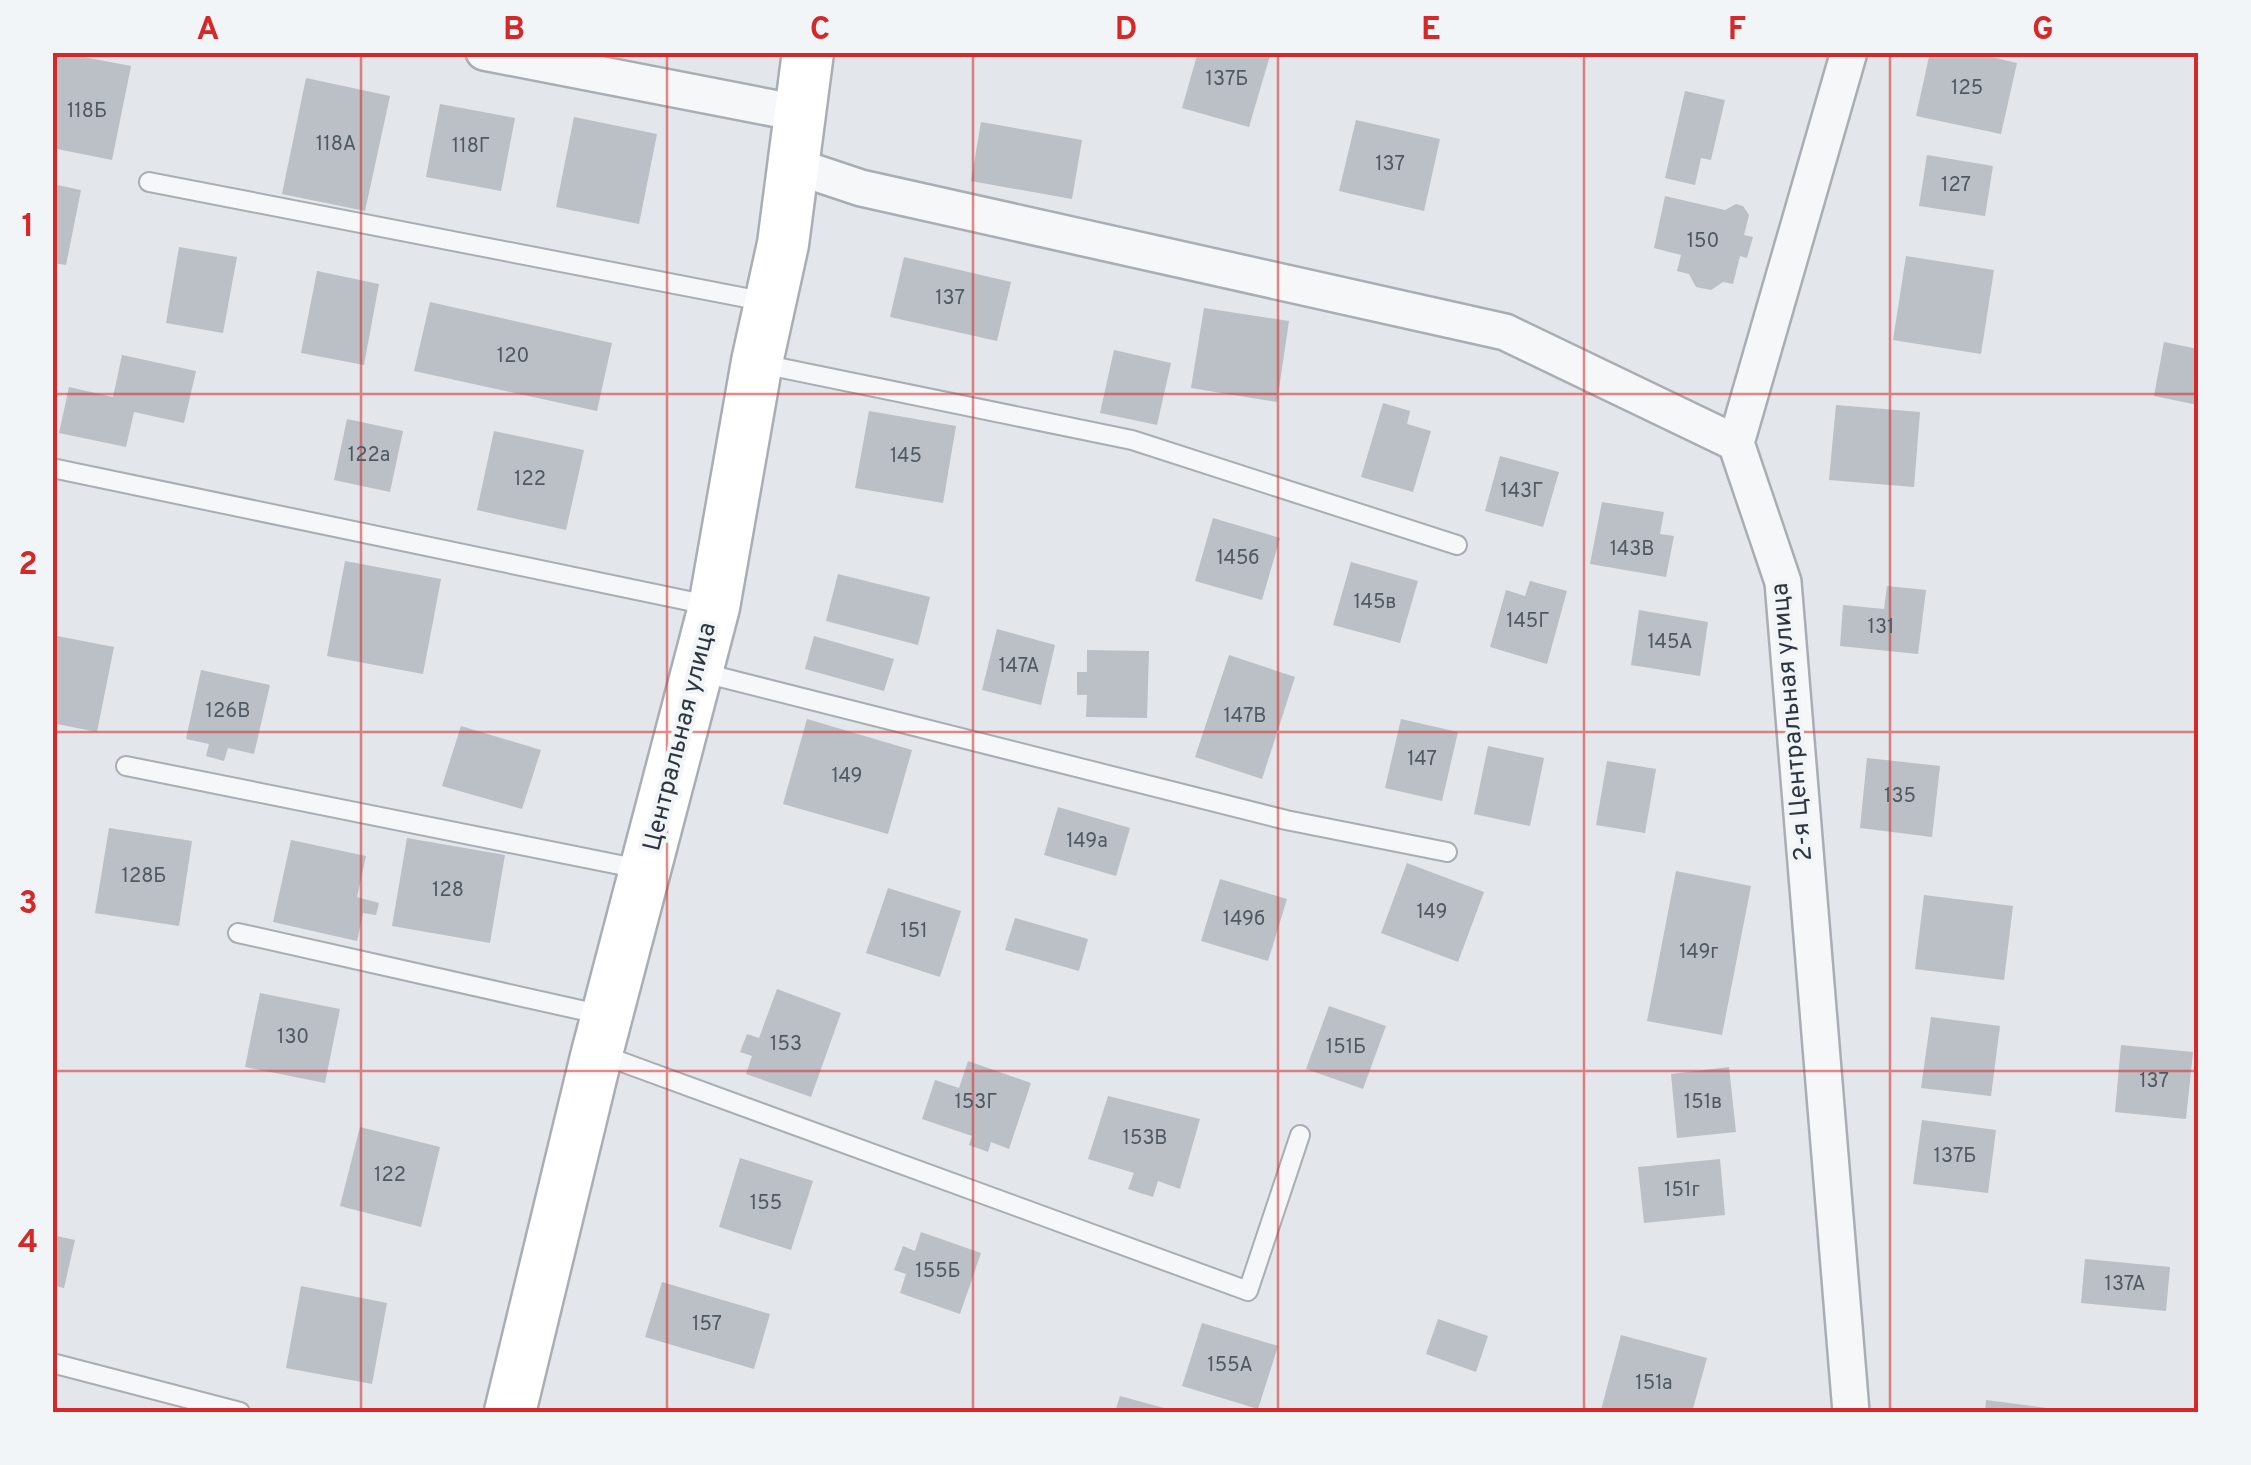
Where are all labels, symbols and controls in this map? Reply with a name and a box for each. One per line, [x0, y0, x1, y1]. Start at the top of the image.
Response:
text: A [197, 11, 219, 51]
text: B [503, 11, 525, 51]
text: C [810, 11, 830, 51]
text: D [1115, 11, 1137, 51]
text: E [1421, 11, 1441, 51]
text: F [1728, 11, 1746, 51]
text: G [2032, 11, 2054, 51]
house number: 137Б [1206, 67, 1248, 93]
house number: 125 [1951, 76, 1983, 102]
house number: 118Б [67, 99, 107, 125]
house number: 118А [316, 132, 356, 158]
house number: 118Г [452, 134, 490, 160]
house number: 137 [1375, 152, 1405, 178]
house number: 127 [1941, 173, 1971, 199]
text: 1 [22, 208, 34, 248]
house number: 150 [1687, 229, 1719, 255]
house number: 137 [935, 286, 965, 312]
house number: 120 [497, 344, 529, 370]
house number: 122а [348, 443, 390, 469]
house number: 145 [890, 444, 922, 470]
house number: 122 [514, 467, 546, 493]
house number: 143Г [1501, 479, 1543, 505]
house number: 143В [1610, 537, 1654, 563]
text: 2 [18, 546, 38, 586]
house number: 145б [1216, 546, 1260, 572]
street label: 2-я Центральная улица [1765, 581, 1821, 863]
house number: 145в [1353, 590, 1397, 616]
house number: 145Г [1506, 609, 1550, 635]
house number: 131 [1868, 615, 1894, 641]
street label: Центральная улица [637, 619, 725, 855]
house number: 145А [1647, 630, 1693, 656]
house number: 147А [999, 654, 1040, 680]
house number: 126В [206, 699, 250, 725]
house number: 147В [1224, 704, 1266, 730]
house number: 147 [1407, 747, 1437, 773]
house number: 149 [831, 764, 863, 790]
house number: 135 [1884, 784, 1916, 810]
house number: 149а [1066, 829, 1108, 855]
house number: 128Б [122, 864, 166, 890]
house number: 128 [432, 878, 464, 904]
text: 3 [18, 885, 38, 925]
house number: 149 [1416, 900, 1448, 926]
house number: 149б [1223, 907, 1265, 933]
house number: 151 [900, 919, 928, 945]
house number: 149г [1679, 940, 1719, 966]
house number: 130 [277, 1025, 309, 1051]
house number: 153 [770, 1032, 802, 1058]
house number: 151Б [1326, 1035, 1366, 1061]
house number: 137 [2139, 1069, 2169, 1095]
house number: 153Г [954, 1090, 998, 1116]
house number: 151в [1684, 1090, 1722, 1116]
house number: 153В [1123, 1126, 1167, 1152]
house number: 137Б [1934, 1144, 1976, 1170]
house number: 122 [374, 1163, 406, 1189]
house number: 151г [1664, 1178, 1700, 1204]
house number: 155 [750, 1191, 782, 1217]
text: 4 [18, 1224, 38, 1264]
house number: 155Б [915, 1259, 961, 1285]
house number: 137А [2104, 1272, 2146, 1298]
house number: 157 [692, 1312, 722, 1338]
house number: 155А [1207, 1353, 1253, 1379]
house number: 151а [1635, 1371, 1673, 1397]

